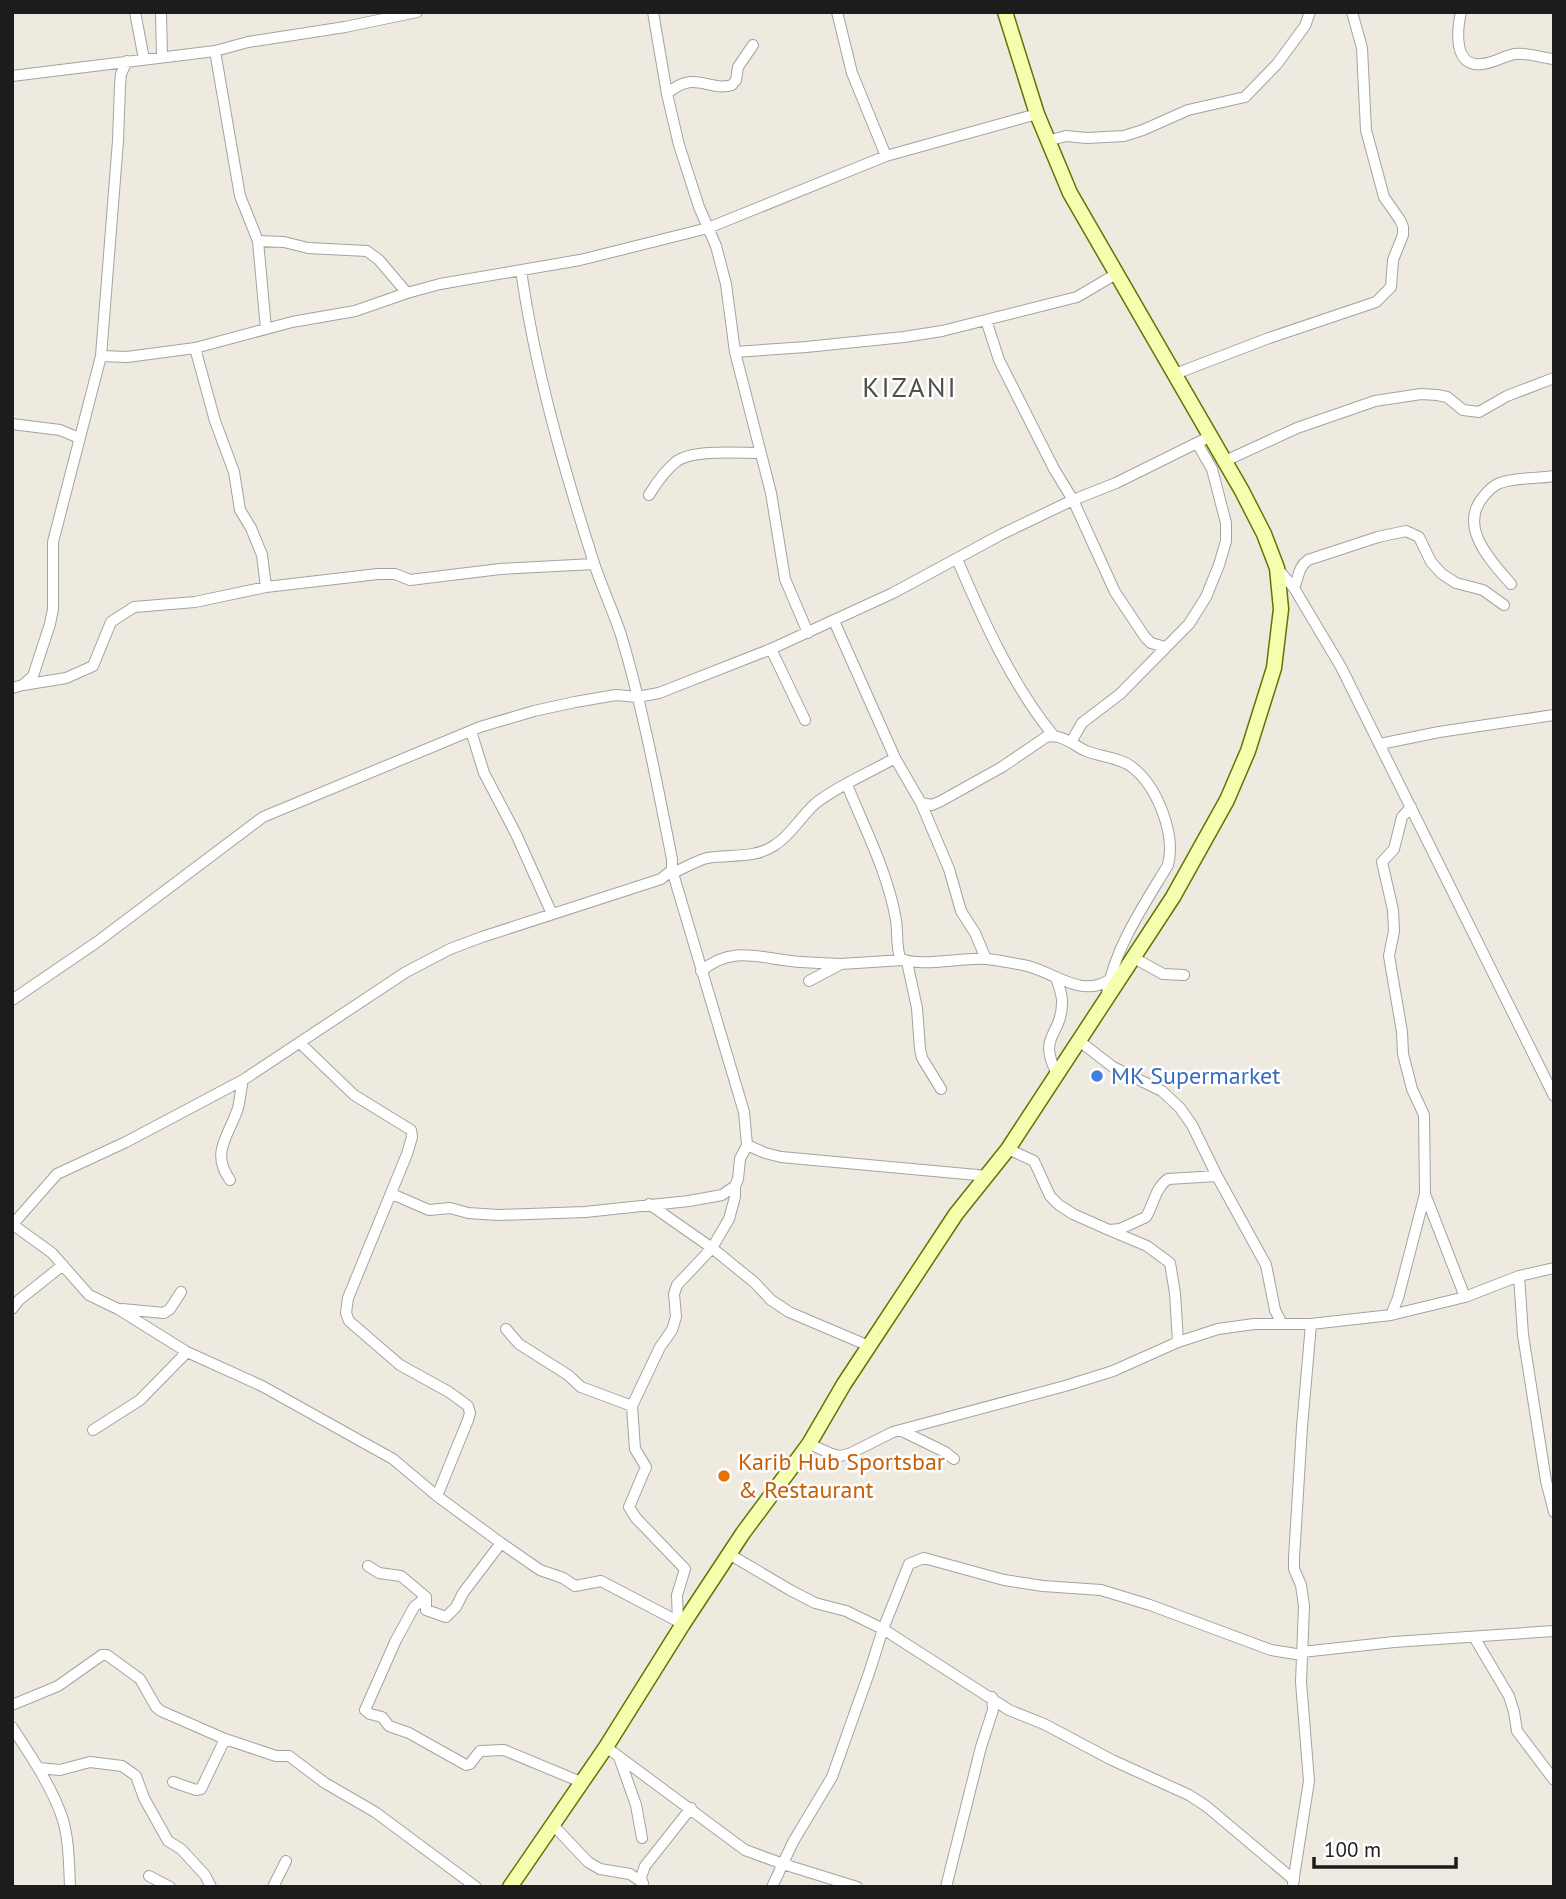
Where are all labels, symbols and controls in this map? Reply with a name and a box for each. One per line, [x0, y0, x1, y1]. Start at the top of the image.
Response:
district label: KIZANI [862, 368, 958, 405]
place label: MK Supermarket [1111, 1060, 1280, 1091]
marker: MK Supermarket [1089, 1068, 1105, 1084]
place label: Karib Hub Sportsbar & Restaurant [738, 1446, 945, 1505]
marker: Karib Hub Sportsbar & Restaurant [716, 1468, 732, 1484]
scale bar [1314, 1826, 1456, 1870]
text: 100 m [1324, 1836, 1381, 1863]

